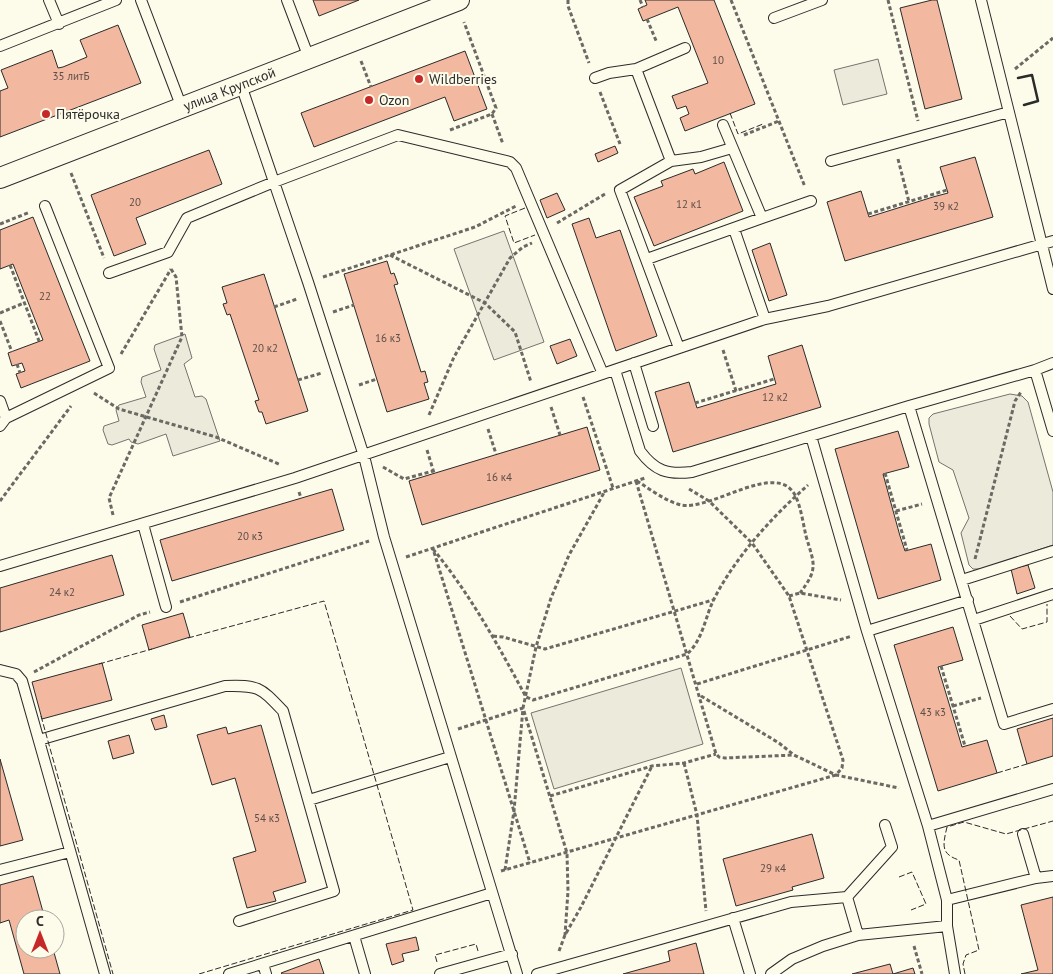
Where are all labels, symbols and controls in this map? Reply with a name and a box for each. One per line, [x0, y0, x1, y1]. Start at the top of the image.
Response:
house number: 10 [712, 53, 724, 67]
street label: улица Крупской [181, 63, 278, 115]
house number: 35 литБ [53, 69, 89, 83]
place label: Wildberries [429, 70, 497, 88]
marker: Wildberries [413, 73, 425, 85]
place label: Ozon [379, 91, 409, 109]
marker: Ozon [363, 94, 375, 106]
place label: Пятёрочка [56, 105, 120, 123]
marker: Пятёрочка [40, 108, 52, 120]
house number: 20 [129, 195, 141, 209]
house number: 12 к1 [676, 197, 702, 211]
house number: 39 к2 [933, 199, 959, 213]
house number: 22 [39, 289, 51, 303]
house number: 16 к3 [375, 331, 401, 345]
house number: 20 к2 [252, 341, 278, 355]
house number: 12 к2 [762, 390, 788, 404]
house number: 16 к4 [486, 470, 512, 484]
house number: 20 к3 [237, 529, 263, 543]
house number: 24 к2 [49, 585, 75, 599]
house number: 43 к3 [920, 705, 946, 719]
house number: 54 к3 [254, 811, 280, 825]
house number: 29 к4 [760, 861, 786, 875]
north arrow [15, 909, 65, 959]
text: С [36, 912, 44, 930]

